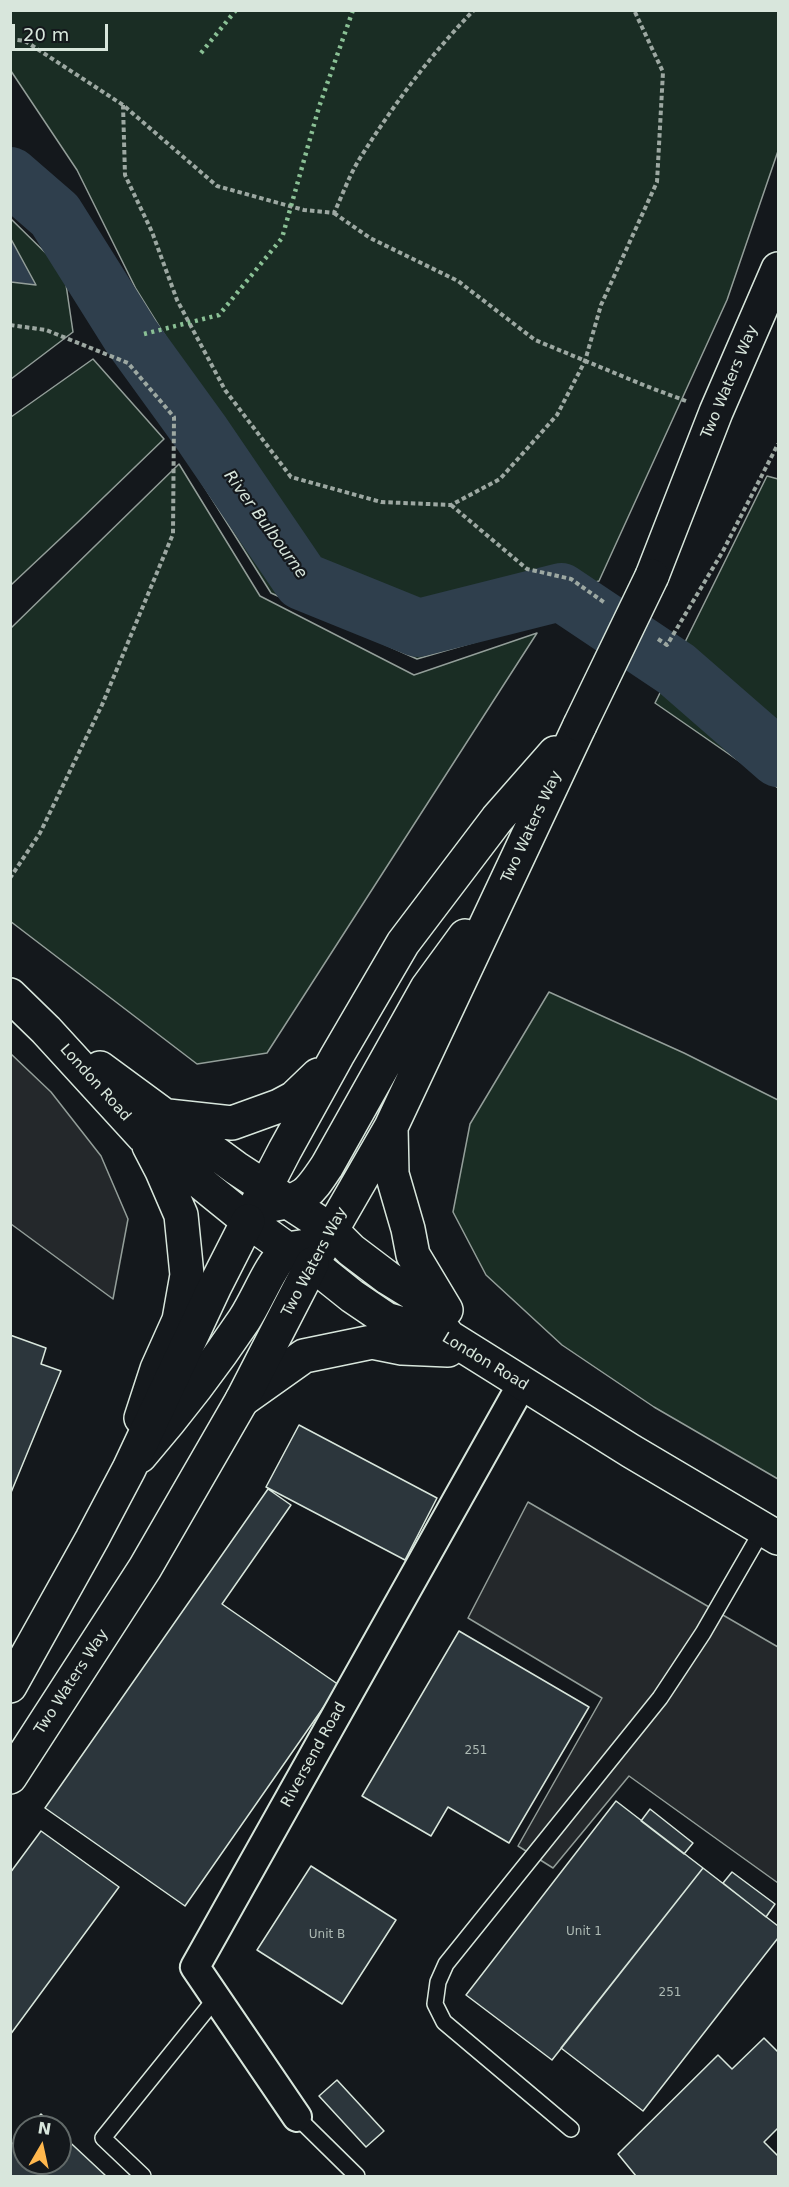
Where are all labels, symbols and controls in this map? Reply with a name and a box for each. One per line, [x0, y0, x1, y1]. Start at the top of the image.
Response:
scale bar [15, 12, 111, 50]
text: 20 m [23, 24, 69, 45]
street label: Two Waters Way [698, 322, 762, 442]
water label: River Bulbourne [219, 467, 311, 583]
street label: Two Waters Way [498, 768, 566, 886]
street label: London Road [56, 1041, 134, 1125]
street label: Two Waters Way [278, 1204, 352, 1320]
street label: London Road [439, 1329, 531, 1395]
street label: Two Waters Way [31, 1626, 113, 1738]
street label: Riversend Road [278, 1699, 350, 1811]
house number: 251 [465, 1744, 487, 1758]
house number: Unit 1 [566, 1925, 602, 1939]
house number: Unit B [309, 1928, 345, 1942]
house number: 251 [659, 1986, 681, 2000]
north arrow [12, 2115, 72, 2175]
text: N [36, 2118, 53, 2139]

